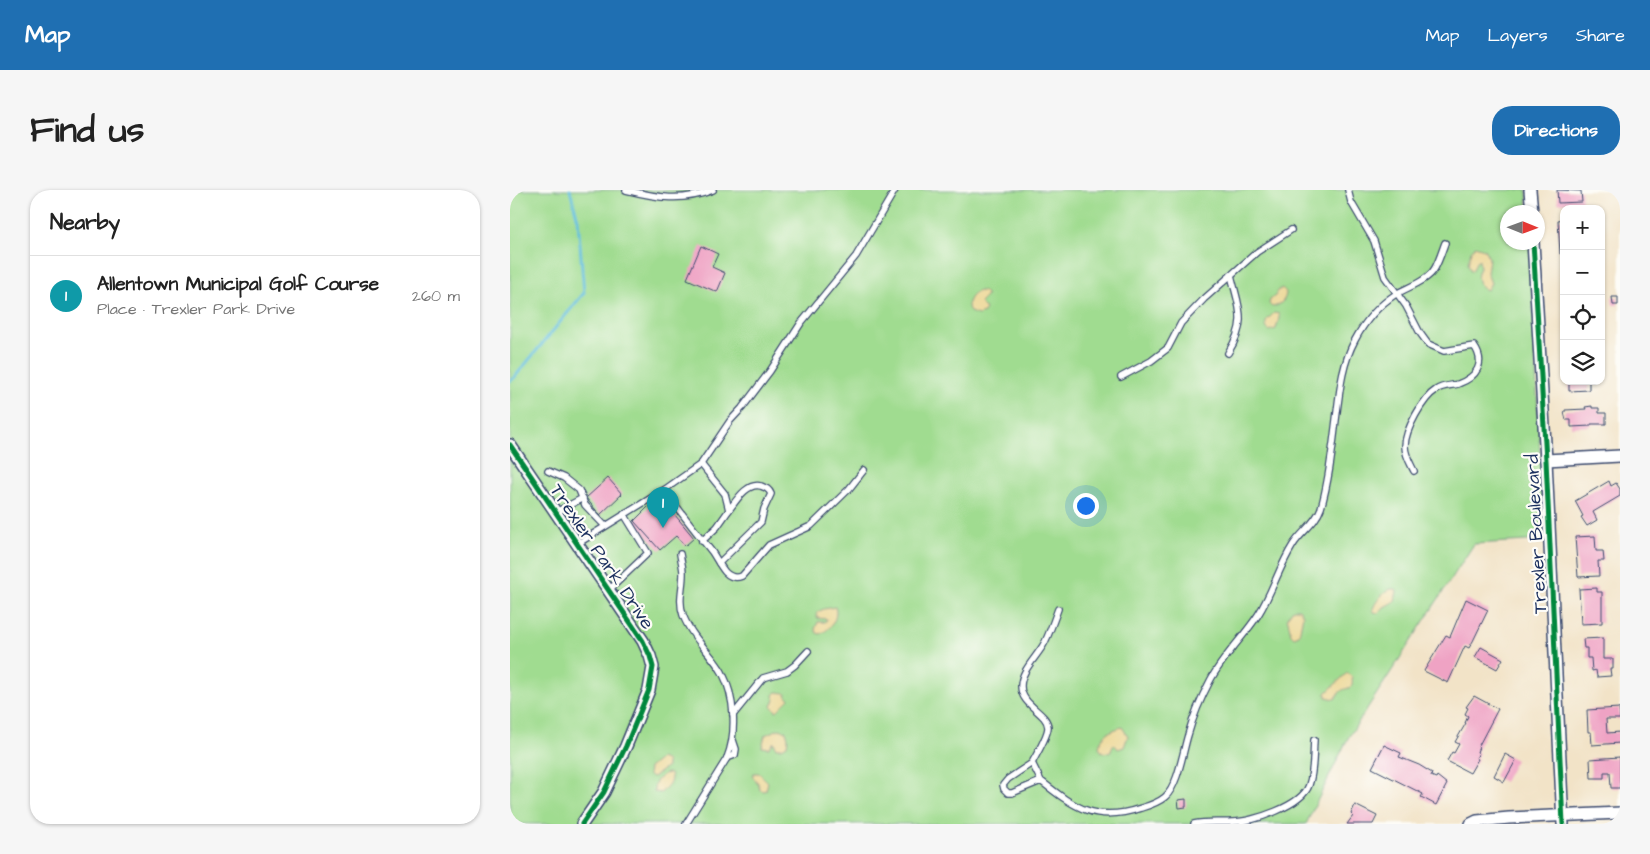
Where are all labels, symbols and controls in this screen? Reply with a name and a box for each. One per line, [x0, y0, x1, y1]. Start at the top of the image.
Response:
text: Map [25, 18, 70, 52]
text: Map [1425, 23, 1459, 48]
text: Layers [1487, 23, 1548, 48]
text: Share [1576, 23, 1625, 48]
text: Find us [30, 106, 144, 155]
button: Directions [1492, 106, 1620, 155]
north arrow [1500, 205, 1545, 250]
map controls [1560, 205, 1605, 385]
button: + [1560, 205, 1605, 250]
text: Nearby [50, 208, 120, 237]
button: − [1560, 250, 1605, 295]
text: Allentown Municipal Golf Course [97, 271, 379, 298]
text: 1 [65, 285, 67, 307]
text: 260 m [412, 285, 460, 307]
button: locate [1560, 295, 1605, 340]
text: Place · Trexler Park Drive [97, 298, 295, 320]
button: layers [1560, 340, 1605, 385]
street label: Trexler Boulevard [1519, 453, 1554, 614]
street label: Trexler Park Drive [543, 479, 661, 635]
pin: 1 [647, 487, 679, 528]
your location [1073, 493, 1099, 519]

